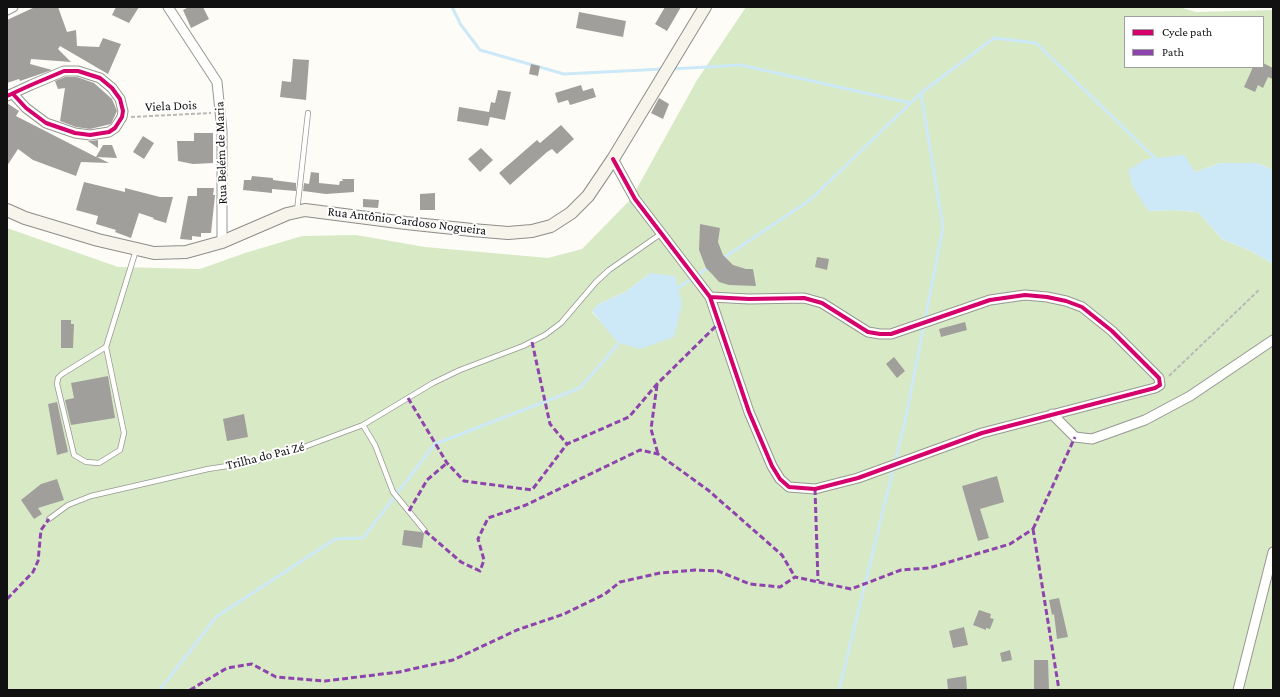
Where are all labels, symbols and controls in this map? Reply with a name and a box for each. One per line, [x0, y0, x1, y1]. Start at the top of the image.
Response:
legend [1124, 16, 1264, 68]
text: Cycle path [1162, 25, 1212, 39]
text: Path [1162, 45, 1184, 59]
street label: Viela Dois [145, 97, 197, 115]
street label: Rua Belém de Maria [211, 101, 231, 205]
street label: Rua Antônio Cardoso Nogueira [327, 204, 487, 238]
street label: Trilha do Pai Zé [224, 439, 306, 473]

